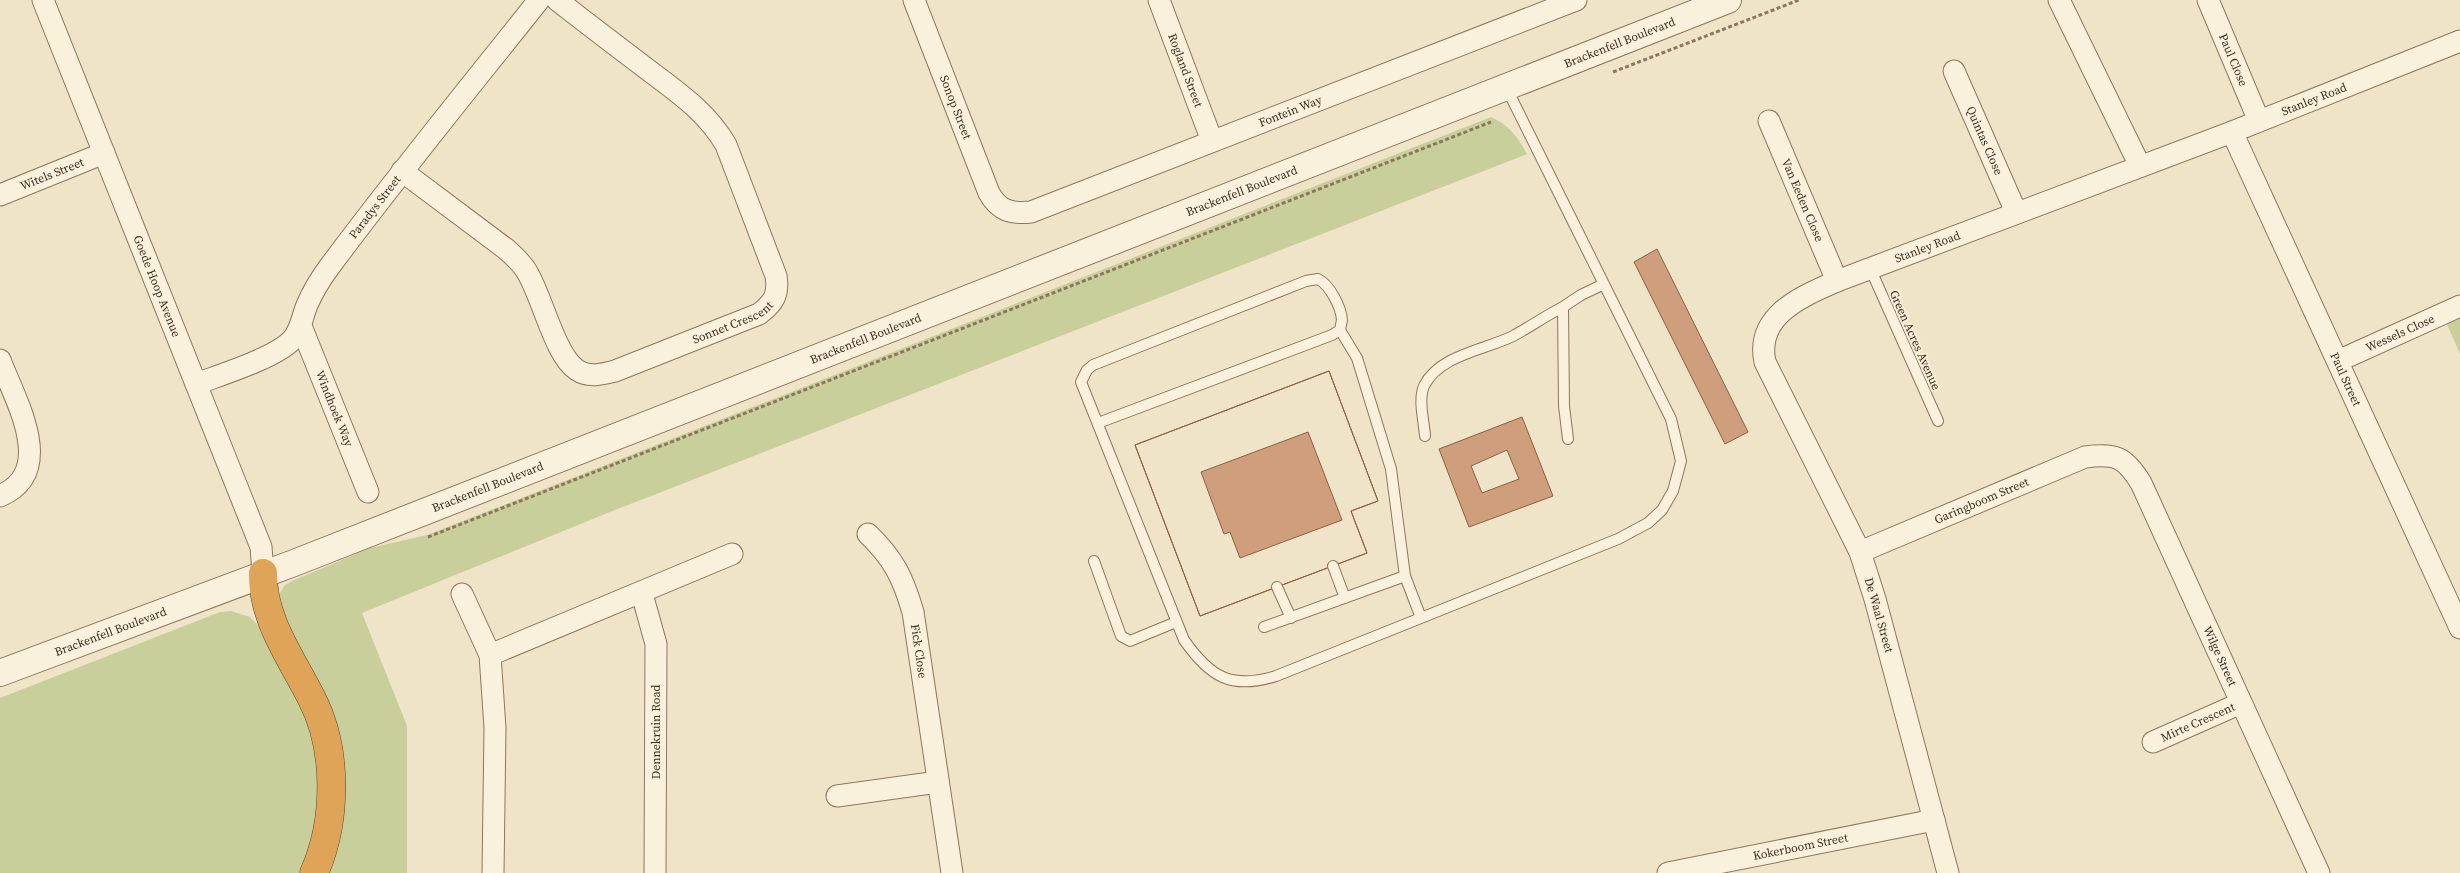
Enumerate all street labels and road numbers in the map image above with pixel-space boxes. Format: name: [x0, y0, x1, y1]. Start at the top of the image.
street label: Brackenfell Boulevard: [1562, 13, 1678, 72]
street label: Rogland Street: [1164, 31, 1207, 110]
street label: Paul Close: [2215, 31, 2251, 89]
street label: Sonop Street: [936, 73, 975, 142]
street label: Stanley Road: [2279, 79, 2349, 119]
street label: Fontein Way: [1256, 91, 1325, 131]
street label: Quintas Close: [1962, 104, 2007, 177]
street label: Witels Street: [18, 154, 86, 194]
street label: Van Eeden Close: [1778, 156, 1827, 244]
street label: Brackenfell Boulevard: [1184, 162, 1300, 220]
street label: Paradys Street: [345, 172, 404, 242]
street label: Stanley Road: [1892, 227, 1963, 267]
street label: Goede Hoop Avenue: [130, 233, 184, 339]
street label: Green Acres Avenue: [1886, 288, 1944, 392]
street label: Sonnet Crescent: [690, 298, 777, 348]
street label: Brackenfell Boulevard: [808, 309, 924, 368]
street label: Wessels Close: [2363, 311, 2437, 356]
street label: Paul Street: [2326, 350, 2365, 409]
street label: Windhoek Way: [312, 368, 357, 450]
street label: Brackenfell Boulevard: [430, 458, 546, 516]
street label: Garingboom Street: [1932, 474, 2031, 528]
street label: De Waal Street: [1861, 576, 1897, 654]
street label: Brackenfell Boulevard: [52, 603, 169, 660]
street label: Fick Close: [907, 623, 931, 679]
street label: Wilge Street: [2199, 623, 2241, 689]
street label: Dennekruin Road: [648, 684, 664, 779]
street label: Mirte Crescent: [2158, 699, 2237, 746]
street label: Kokerboom Street: [1752, 829, 1849, 864]

